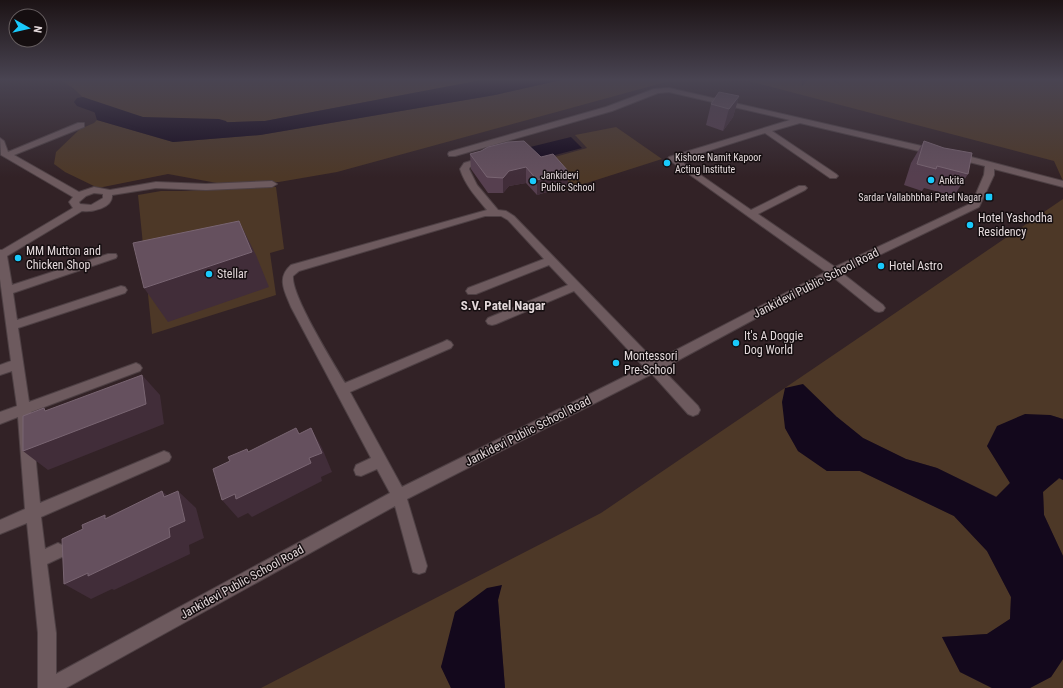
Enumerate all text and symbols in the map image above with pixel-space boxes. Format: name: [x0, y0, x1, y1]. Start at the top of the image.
north arrow: [8, 8, 48, 48]
text: N: [30, 25, 44, 34]
place label: Kishore Namit Kapoor Acting Institute: [675, 152, 761, 175]
marker: Kishore Namit Kapoor Acting Institute: [662, 158, 672, 168]
place label: Jankidevi Public School: [541, 170, 595, 193]
marker: Ankita: [926, 175, 936, 185]
place label: Ankita: [939, 175, 964, 186]
marker: Jankidevi Public School: [528, 176, 538, 186]
place label: Sardar Vallabhbhai Patel Nagar: [858, 192, 981, 203]
marker: Sardar Vallabhbhai Patel Nagar: [984, 192, 994, 202]
place label: Hotel Yashodha Residency: [978, 211, 1053, 239]
marker: Hotel Yashodha Residency: [965, 220, 975, 230]
place label: MM Mutton and Chicken Shop: [26, 244, 101, 272]
street label: Jankidevi Public School Road: [751, 245, 881, 321]
marker: MM Mutton and Chicken Shop: [13, 253, 23, 263]
place label: Hotel Astro: [889, 259, 943, 273]
marker: Hotel Astro: [876, 261, 886, 271]
place label: Stellar: [217, 267, 248, 281]
marker: Stellar: [204, 269, 214, 279]
district label: S.V. Patel Nagar: [461, 298, 546, 313]
place label: It's A Doggie Dog World: [744, 329, 804, 357]
marker: It's A Doggie Dog World: [731, 338, 741, 348]
place label: Montessori Pre-School: [624, 349, 677, 377]
marker: Montessori Pre-School: [611, 358, 621, 368]
street label: Jankidevi Public School Road: [463, 393, 593, 469]
street label: Jankidevi Public School Road: [178, 542, 306, 622]

